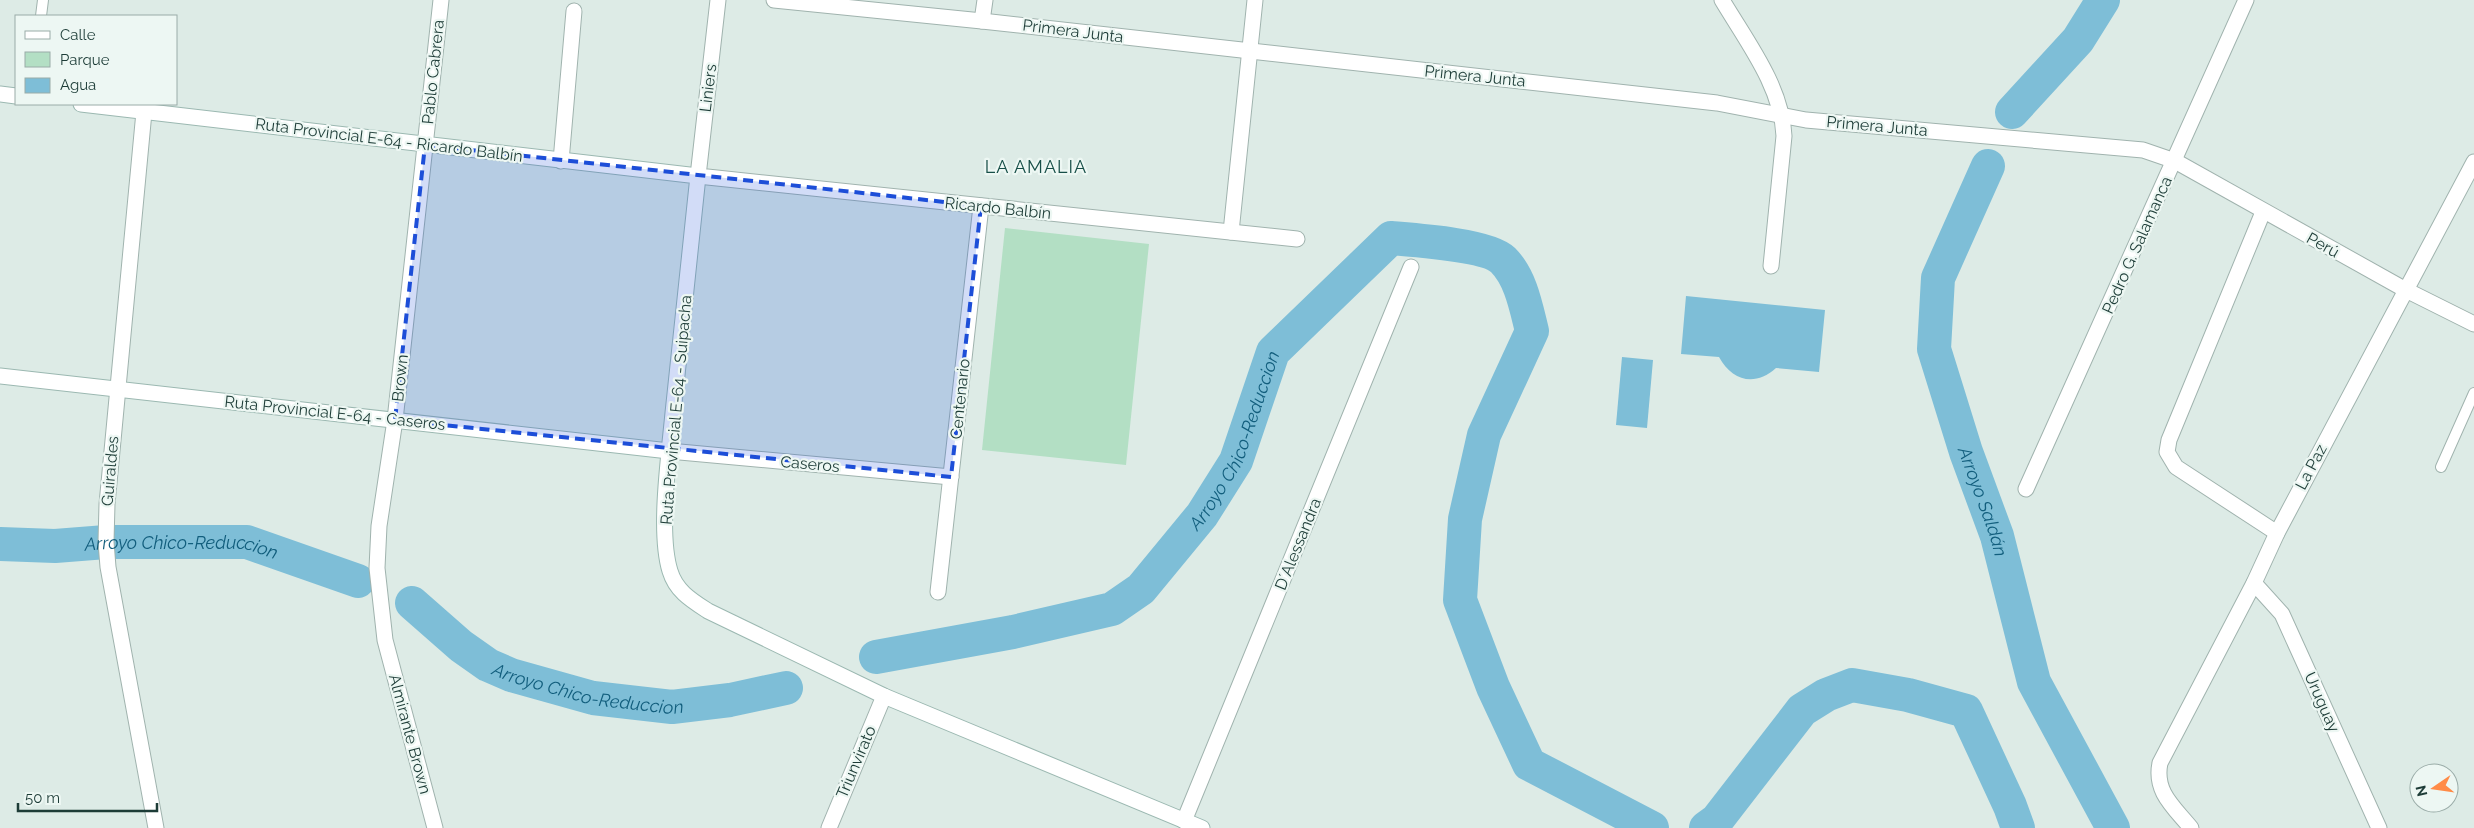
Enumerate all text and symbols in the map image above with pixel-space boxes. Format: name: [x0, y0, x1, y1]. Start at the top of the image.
legend: [15, 15, 178, 105]
street label: Primera Junta: [1021, 15, 1125, 47]
street label: Pablo Cabrera: [418, 19, 448, 125]
text: Calle: [60, 26, 96, 44]
text: Parque: [60, 51, 110, 69]
street label: Primera Junta: [1424, 61, 1526, 91]
street label: Liniers: [696, 63, 720, 113]
text: Agua: [60, 76, 96, 94]
street label: Primera Junta: [1826, 112, 1928, 140]
street label: Ruta Provincial E-64 - Ricardo Balbín: [254, 114, 524, 166]
district label: LA AMALIA: [985, 156, 1087, 177]
street label: Pedro G. Salamanca: [2098, 173, 2176, 317]
street label: Ricardo Balbín: [944, 193, 1052, 223]
street label: Perú: [2303, 228, 2343, 262]
street label: Ruta Provincial E-64 - Suipacha: [656, 294, 696, 526]
water label: Arroyo Chico-Reduccion: [1183, 348, 1283, 534]
street label: Brown: [388, 353, 412, 403]
street label: Centenario: [946, 358, 974, 440]
street label: Ruta Provincial E-64 - Caseros: [224, 392, 447, 434]
street label: Guiraldes: [97, 435, 123, 507]
street label: La Paz: [2291, 441, 2331, 493]
water label: Arroyo Saldán: [1954, 443, 2012, 558]
street label: Caseros: [780, 452, 841, 476]
street label: D´Alessandra: [1271, 495, 1325, 593]
water label: Arroyo Chico-Reduccion: [83, 531, 281, 563]
water label: Arroyo Chico-Reduccion: [489, 657, 685, 718]
street label: Uruguay: [2300, 669, 2344, 735]
street label: Almirante Brown: [385, 672, 435, 796]
street label: Triunvirato: [832, 723, 880, 801]
north arrow: [2409, 763, 2459, 813]
scale bar: [18, 780, 156, 812]
text: N: [2412, 784, 2430, 798]
text: 50 m: [25, 789, 60, 807]

